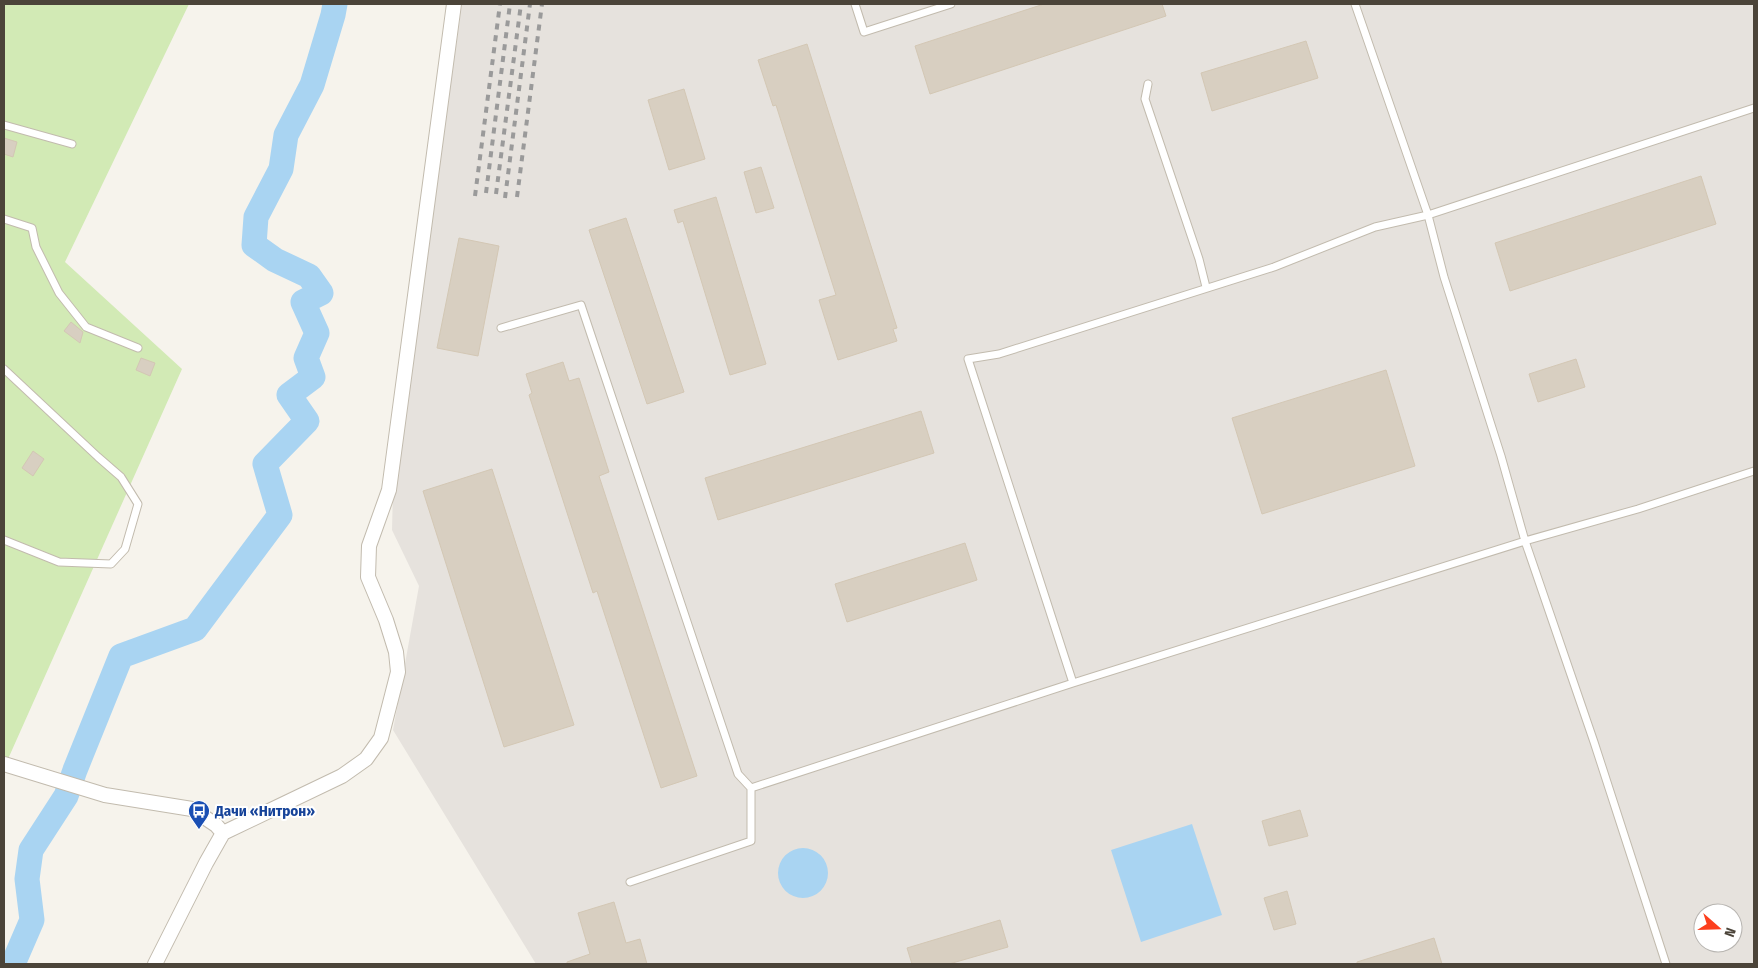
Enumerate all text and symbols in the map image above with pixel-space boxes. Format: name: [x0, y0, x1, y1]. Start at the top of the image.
bus stop icon: Дачи «Нитрон»: [187, 799, 211, 830]
place label: Дачи «Нитрон»: [214, 802, 315, 820]
north arrow: [1693, 903, 1743, 953]
text: N: [1720, 925, 1739, 939]

